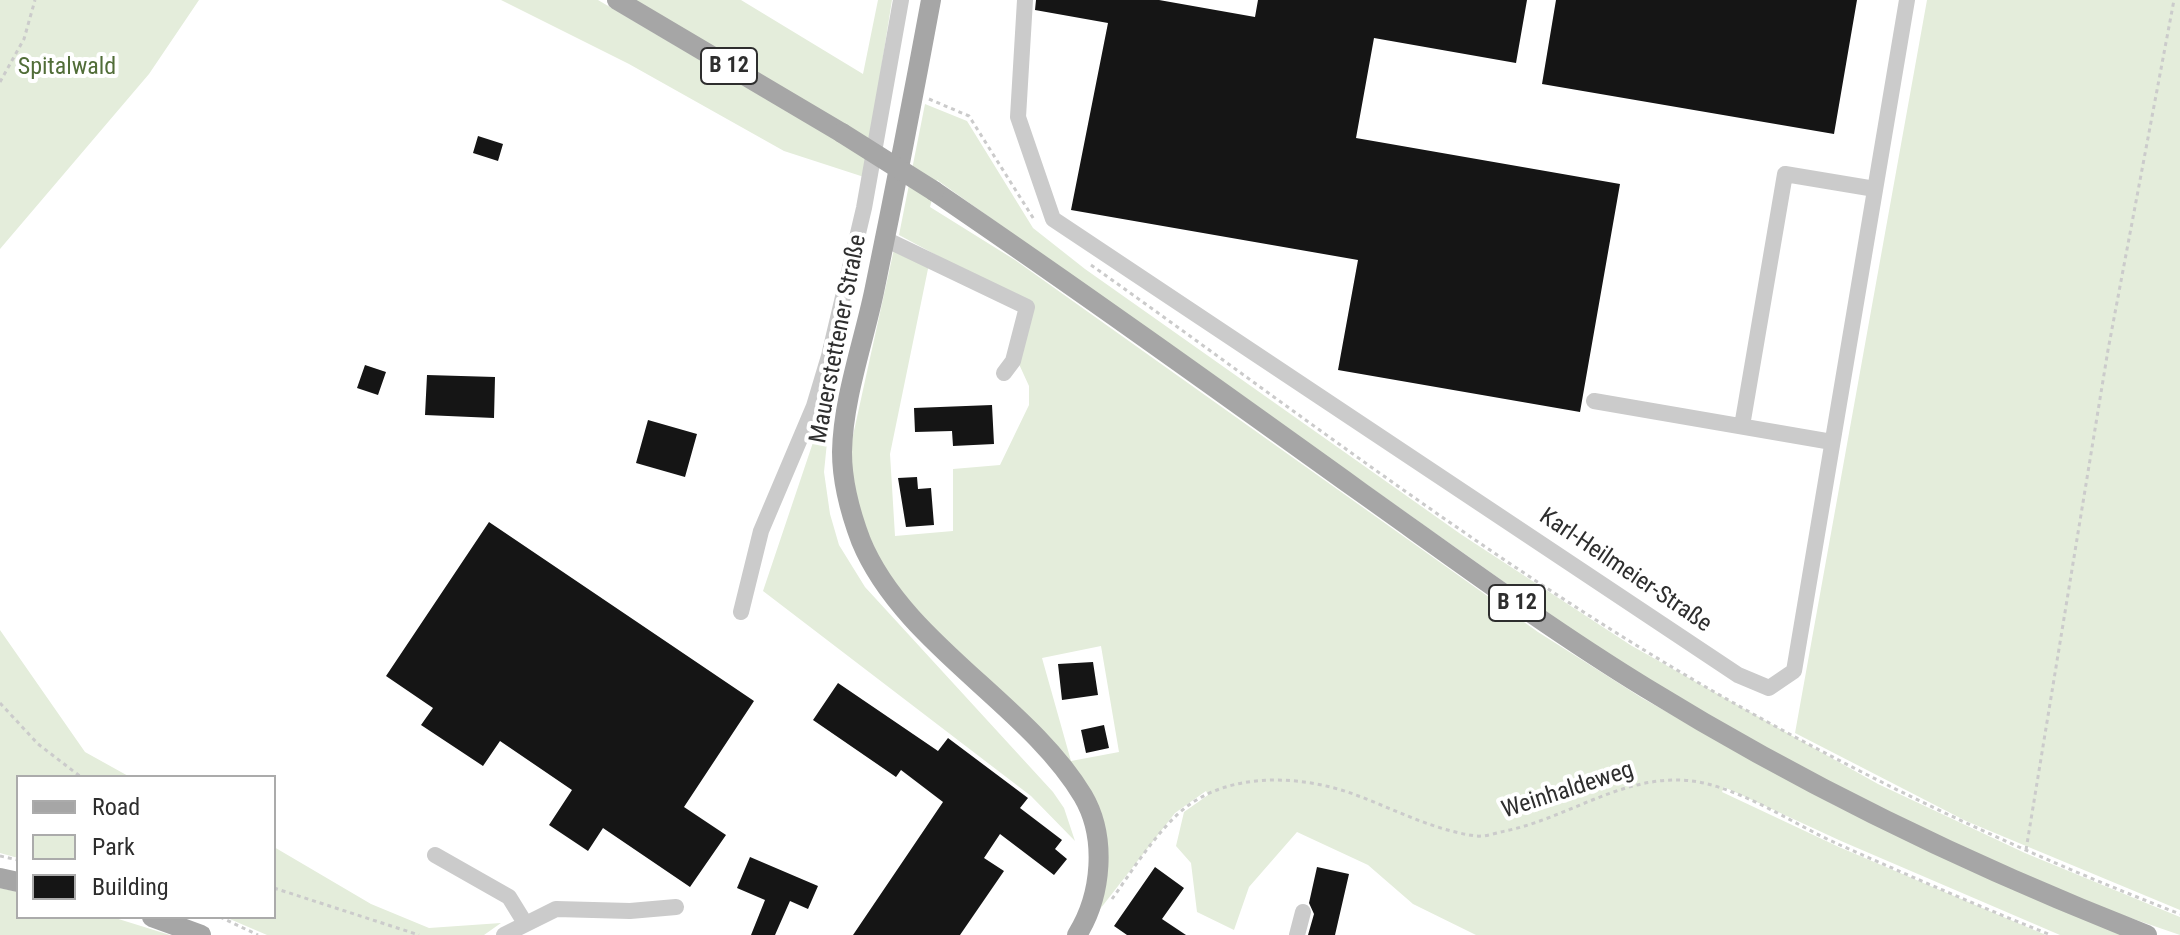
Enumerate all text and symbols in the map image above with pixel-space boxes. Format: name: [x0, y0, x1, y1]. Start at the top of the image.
road number: B 12: [701, 48, 757, 84]
park label: Spitalwald: [18, 54, 116, 82]
street label: Mauerstettener Straße: [805, 232, 873, 446]
street label: Karl-Heilmeier-Straße: [1533, 503, 1717, 639]
road number: B 12: [1489, 585, 1545, 621]
street label: Weinhaldeweg: [1499, 756, 1637, 826]
legend: [16, 775, 276, 919]
text: Road: [92, 793, 140, 821]
text: Park: [92, 833, 135, 861]
text: Building: [92, 873, 169, 901]

